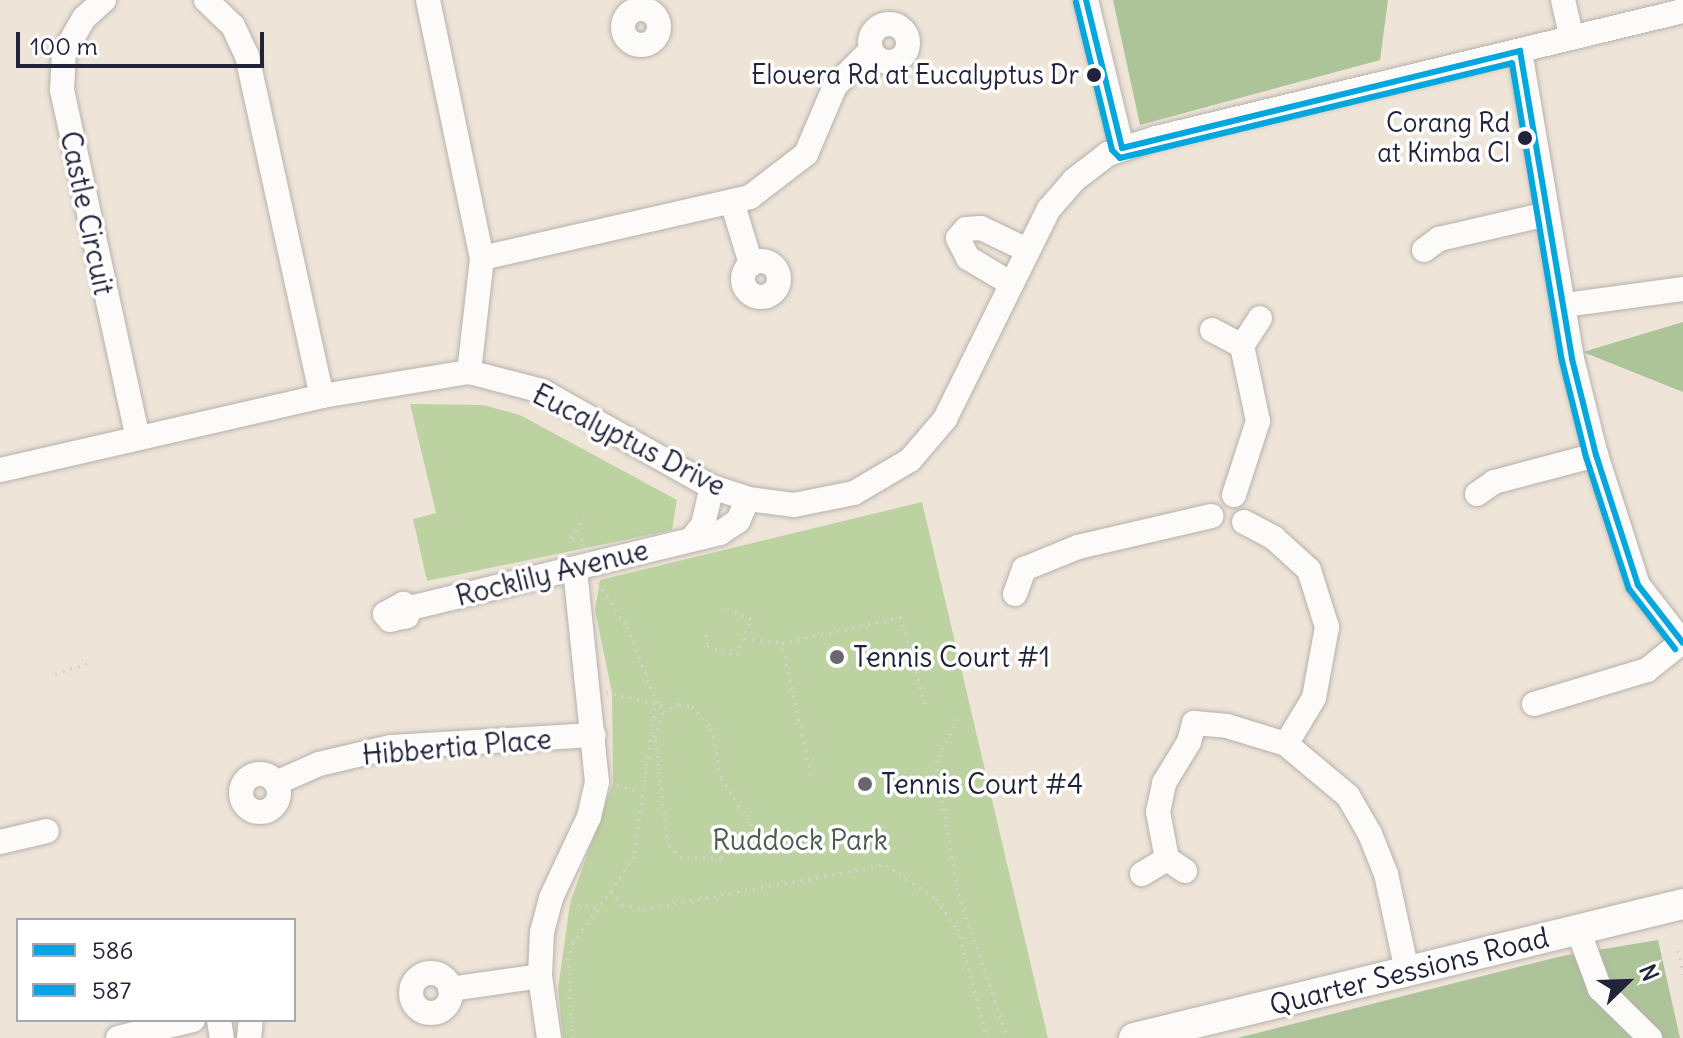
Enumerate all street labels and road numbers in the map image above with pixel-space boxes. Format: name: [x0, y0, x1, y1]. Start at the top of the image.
street label: Castle Circuit: [53, 128, 121, 298]
street label: Eucalyptus Drive: [527, 377, 731, 503]
street label: Rocklily Avenue: [452, 533, 652, 613]
street label: Hibbertia Place: [361, 722, 553, 772]
street label: Quarter Sessions Road: [1266, 920, 1552, 1022]

